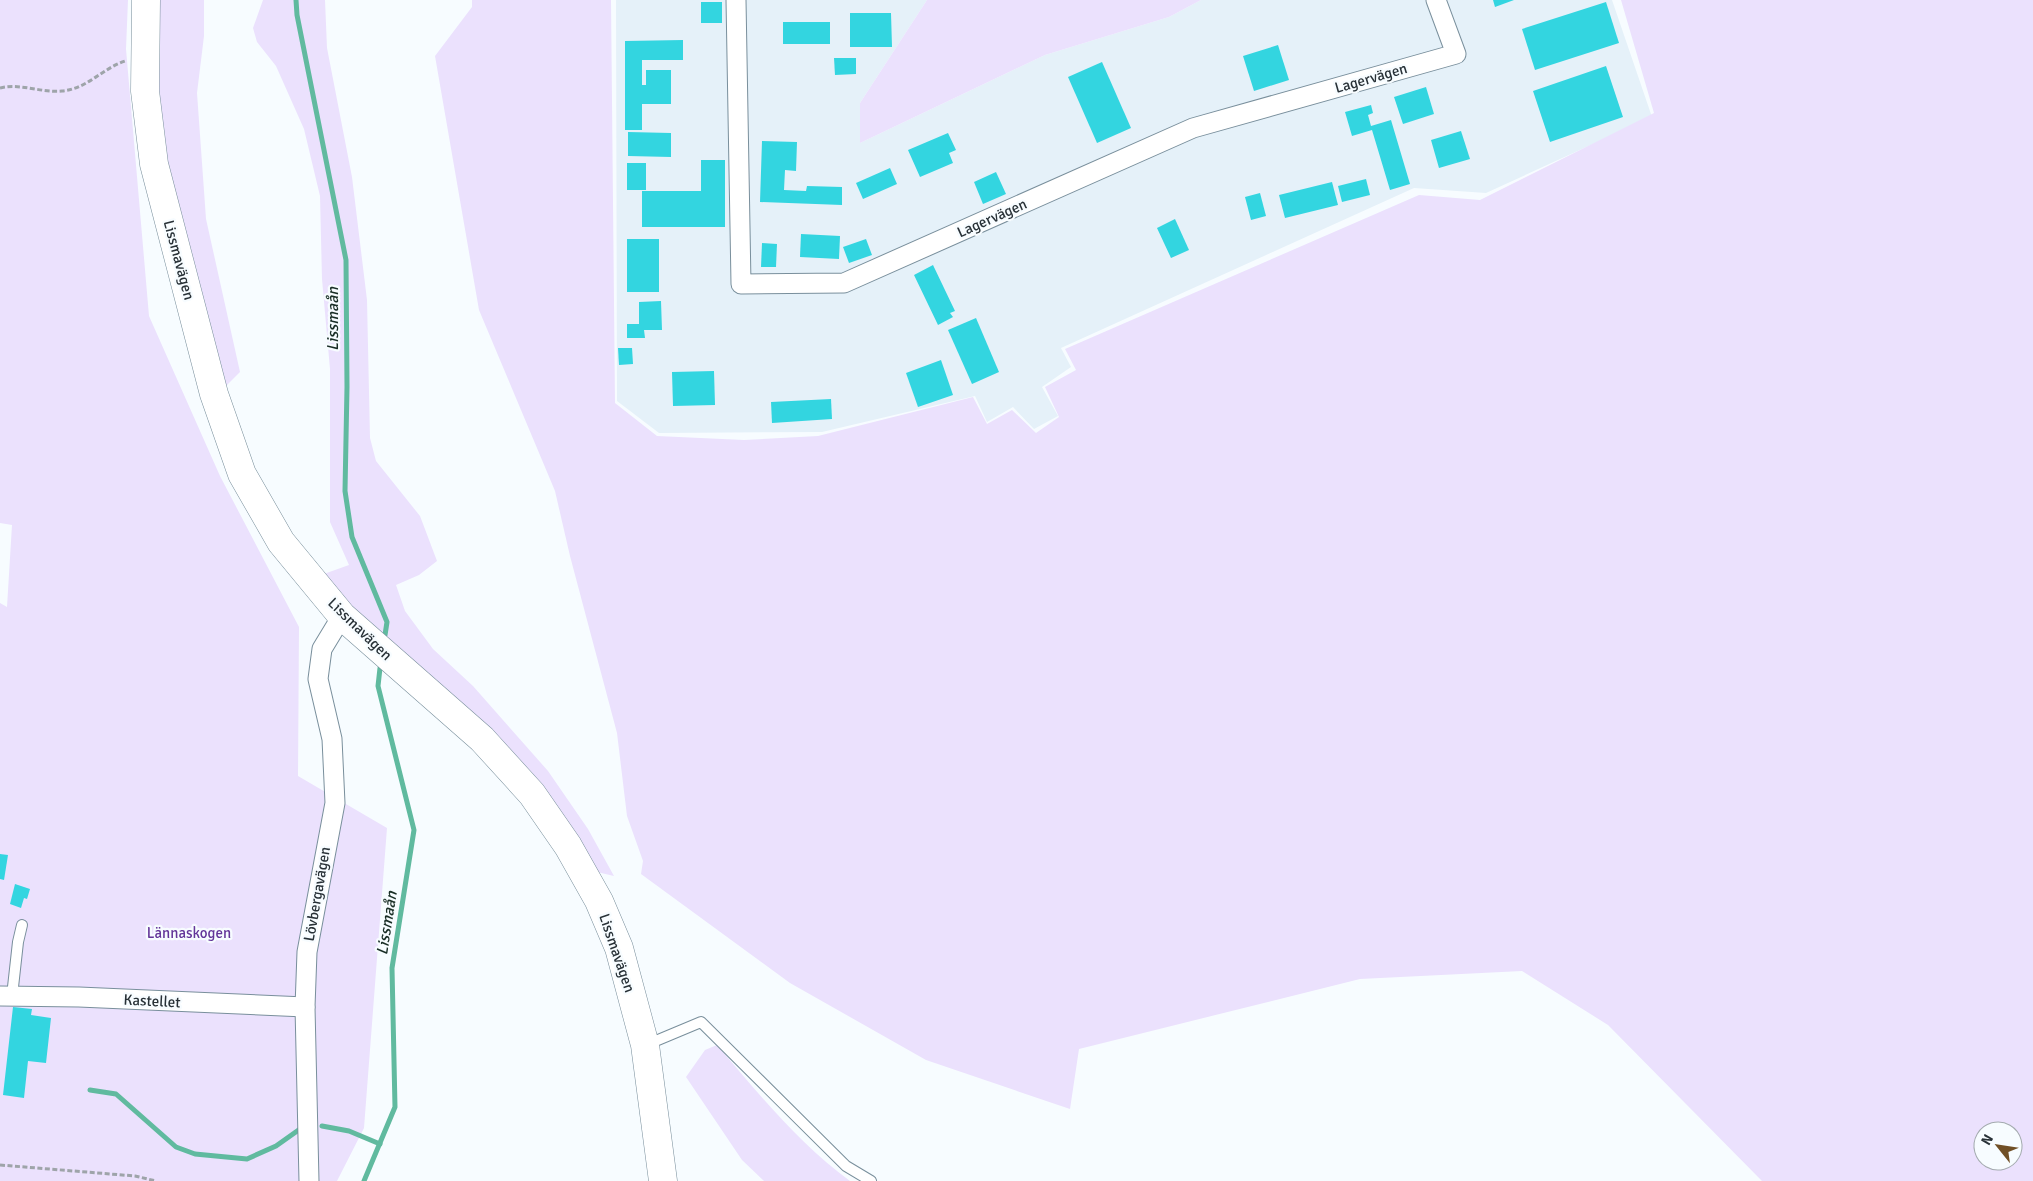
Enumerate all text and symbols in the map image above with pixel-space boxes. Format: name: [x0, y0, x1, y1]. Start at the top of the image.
street label: Lagervägen: [1333, 59, 1409, 97]
street label: Lagervägen: [954, 195, 1030, 241]
street label: Lissmavägen: [160, 218, 198, 302]
water label: Lissmaån: [323, 286, 343, 351]
street label: Lissmavägen: [324, 594, 396, 664]
street label: Lövbergavägen: [300, 845, 334, 943]
water label: Lissmaån: [372, 889, 402, 956]
street label: Lissmavägen: [595, 911, 639, 995]
park label: Lännaskogen: [147, 924, 231, 942]
street label: Kastellet: [123, 991, 181, 1011]
north arrow: [1973, 1121, 2023, 1171]
text: N: [1977, 1131, 1997, 1148]

